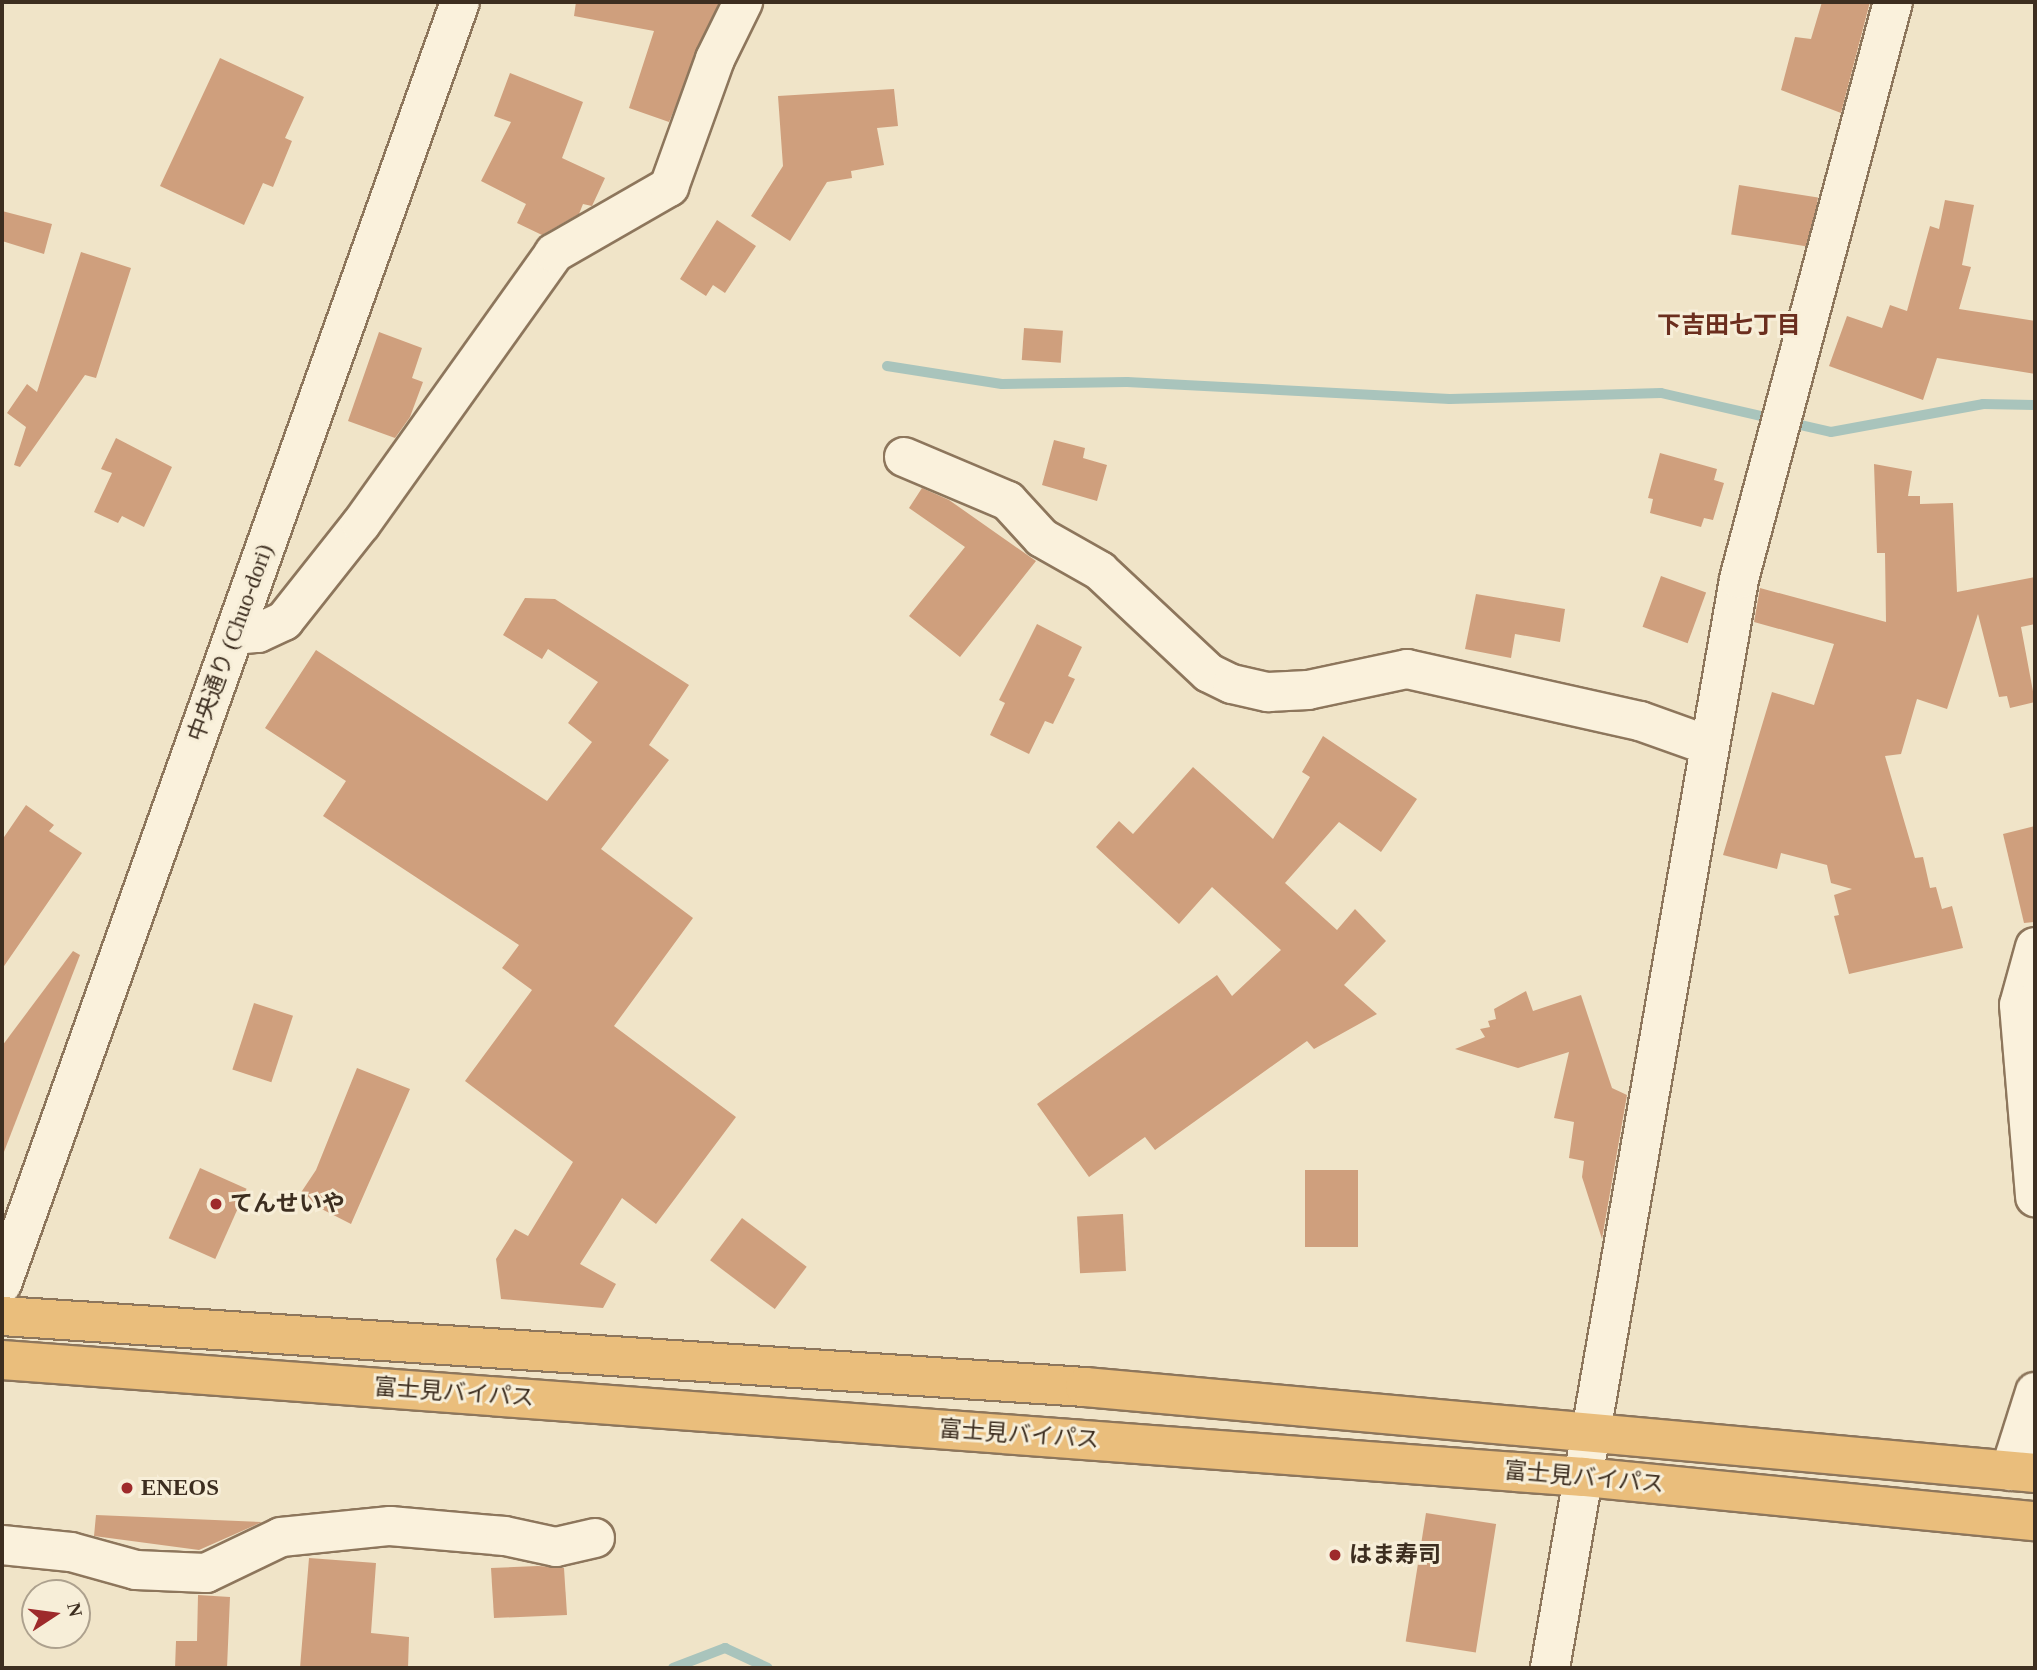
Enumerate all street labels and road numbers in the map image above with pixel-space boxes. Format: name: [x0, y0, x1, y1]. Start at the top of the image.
street label: 中央通り (Chuo-dori): [183, 541, 279, 745]
street label: 富士見バイパス: [373, 1374, 535, 1412]
street label: 富士見バイパス: [938, 1416, 1100, 1454]
street label: 富士見バイパス: [1503, 1457, 1665, 1499]

